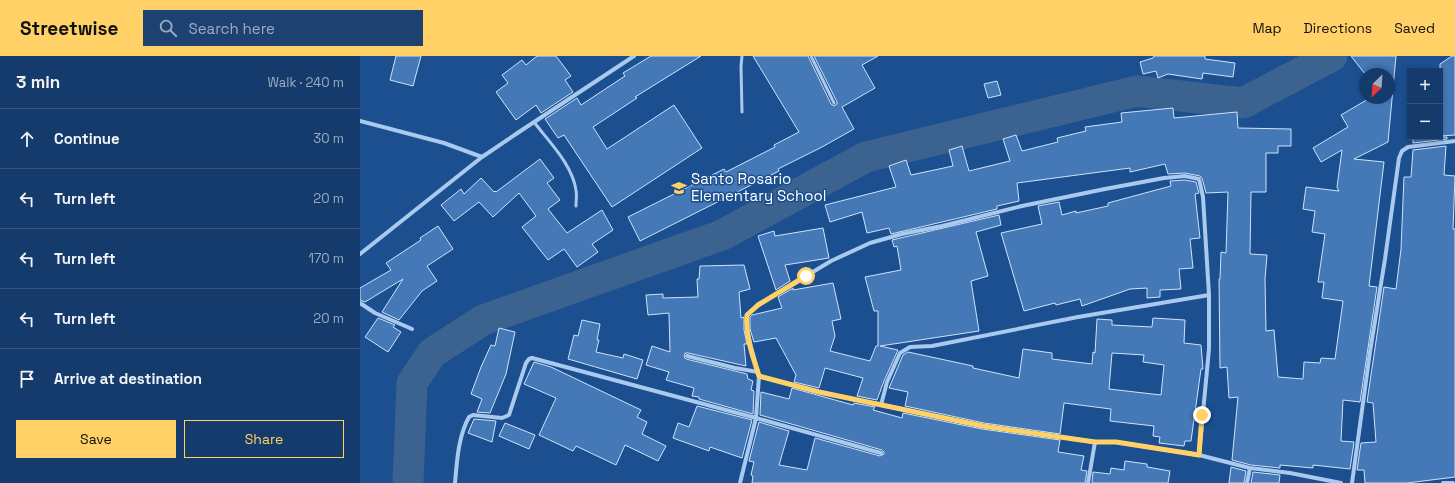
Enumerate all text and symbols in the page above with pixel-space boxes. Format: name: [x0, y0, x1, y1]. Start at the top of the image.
search box: [143, 10, 423, 46]
text: Streetwise: [20, 16, 119, 41]
icon: search: [157, 17, 179, 39]
text: Search here: [189, 19, 275, 38]
text: Map: [1252, 19, 1282, 37]
text: Directions: [1304, 19, 1372, 37]
text: Saved: [1394, 19, 1435, 37]
north arrow: [1359, 68, 1395, 104]
map controls: [1407, 68, 1443, 140]
button: +: [1407, 68, 1443, 104]
text: 3 min: [16, 71, 60, 93]
text: Walk · 240 m: [268, 74, 344, 91]
button: −: [1407, 104, 1443, 140]
icon: ahead: [16, 128, 38, 150]
text: Continue: [54, 129, 120, 148]
text: 30 m: [313, 130, 344, 147]
place label: Santo Rosario Elementary School: [691, 169, 827, 205]
school or university icon: Santo Rosario Elementary School: [670, 179, 688, 197]
icon: left: [16, 188, 38, 210]
text: Turn left: [54, 189, 116, 208]
text: 20 m: [313, 190, 344, 207]
icon: left: [16, 248, 38, 270]
text: Turn left: [54, 249, 116, 268]
text: 170 m: [308, 250, 344, 267]
route start: [797, 267, 815, 285]
icon: left: [16, 308, 38, 330]
text: Turn left: [54, 309, 116, 328]
text: 20 m: [313, 310, 344, 327]
icon: arrive: [16, 368, 38, 390]
text: Arrive at destination: [54, 369, 202, 388]
route end: [1193, 406, 1211, 424]
button: Save: [16, 420, 176, 458]
button: Share: [184, 420, 344, 458]

